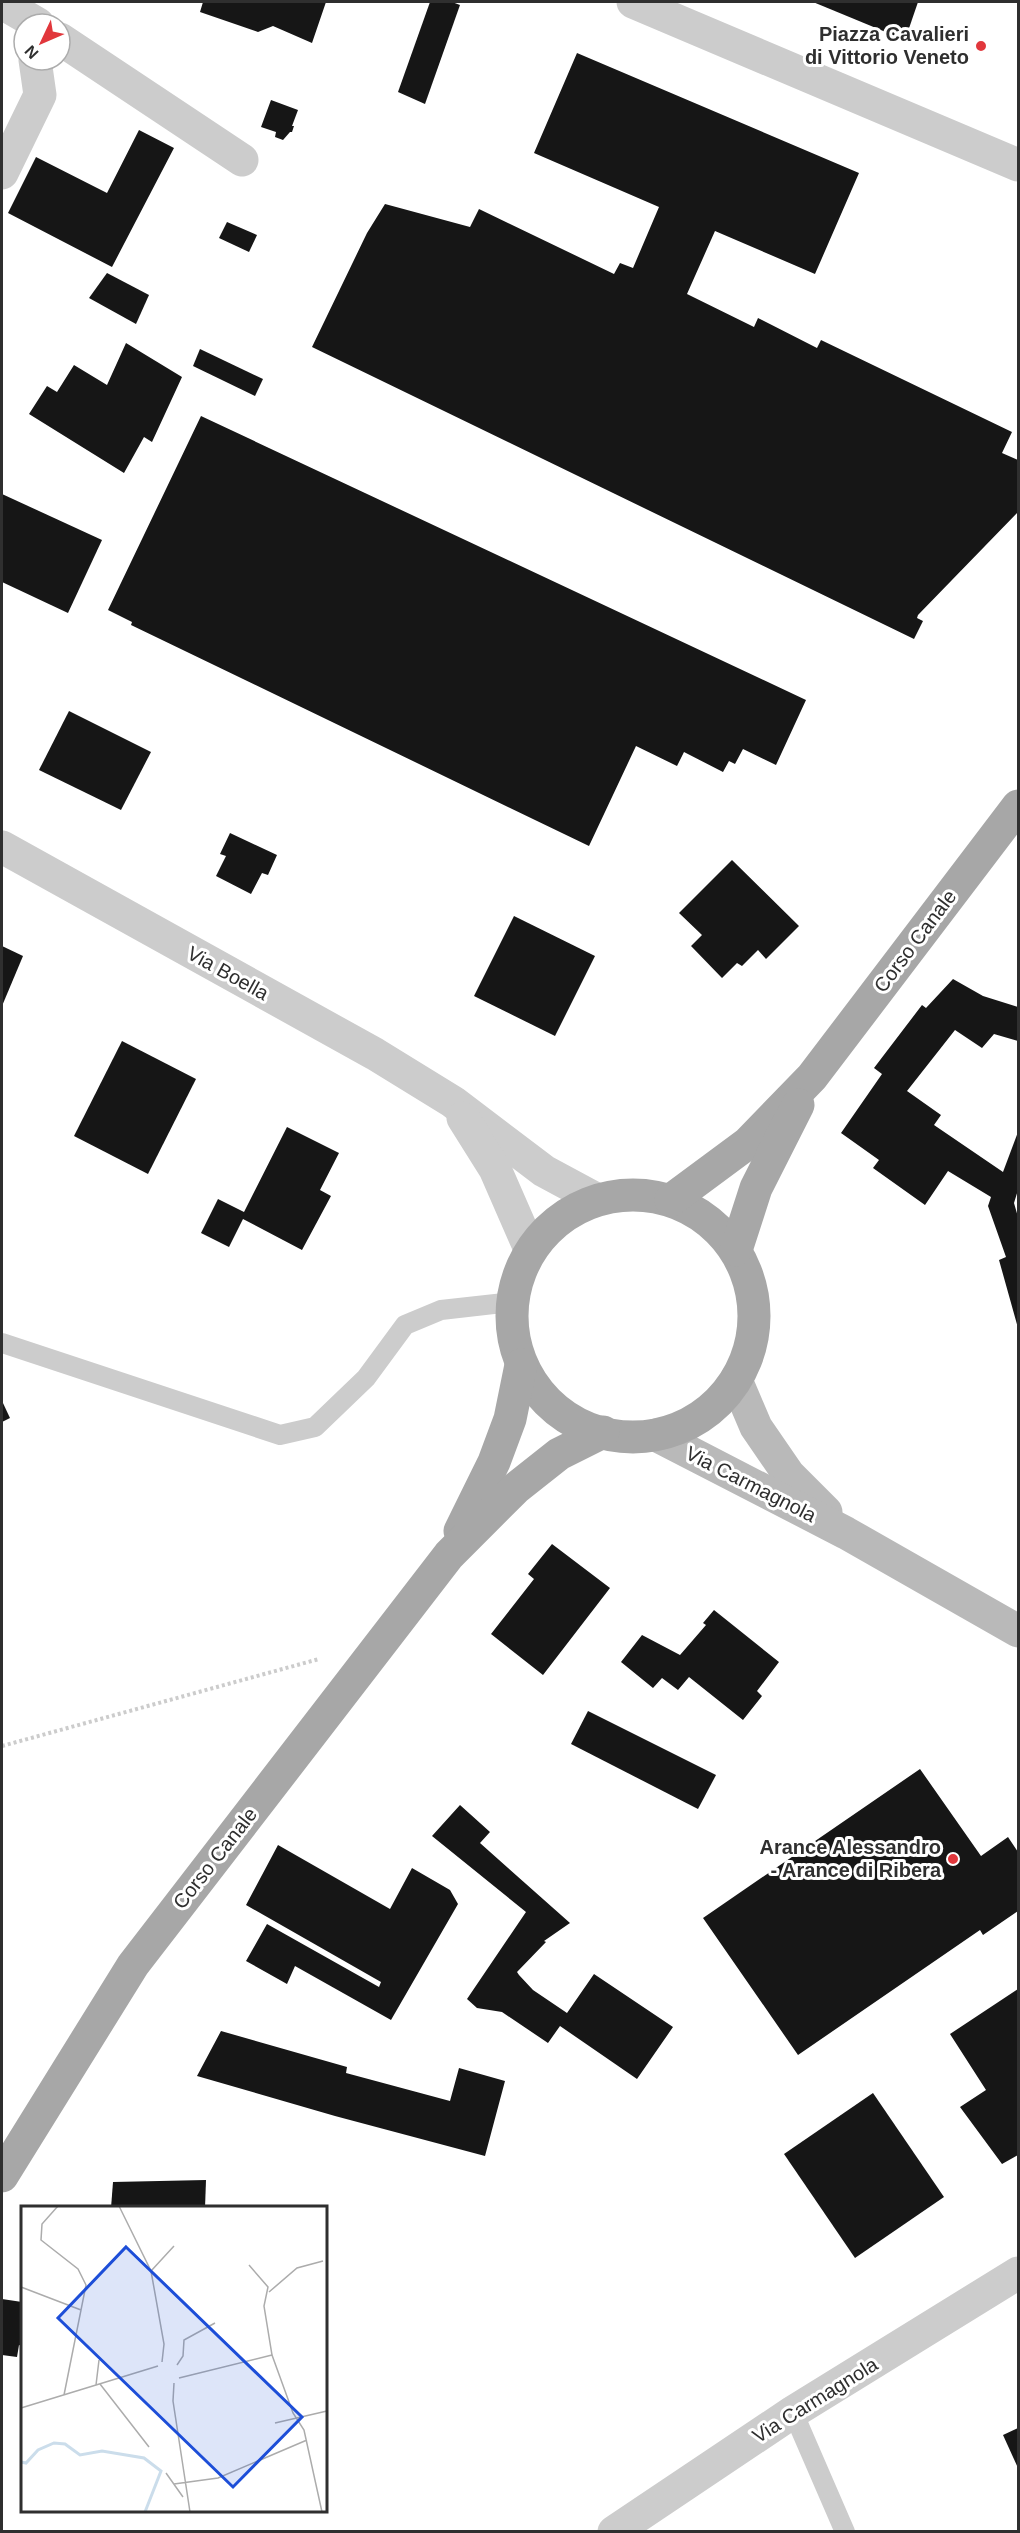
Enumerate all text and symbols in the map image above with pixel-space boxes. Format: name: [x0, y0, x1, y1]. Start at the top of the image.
north arrow: [12, 12, 72, 72]
place label: Piazza Cavalieri di Vittorio Veneto: [805, 23, 969, 68]
marker: Piazza Cavalieri di Vittorio Veneto: [974, 39, 988, 53]
text: N: [21, 42, 42, 62]
street label: Corso Canale: [869, 886, 961, 996]
street label: Via Boella: [183, 942, 273, 1005]
street label: Via Carmagnola: [682, 1442, 821, 1527]
street label: Corso Canale: [169, 1803, 261, 1913]
place label: Arance Alessandro - Arance di Ribera: [759, 1836, 942, 1881]
marker: Arance Alessandro - Arance di Ribera: [946, 1852, 960, 1866]
inset map: [21, 2206, 327, 2512]
street label: Via Carmagnola: [749, 2352, 882, 2447]

